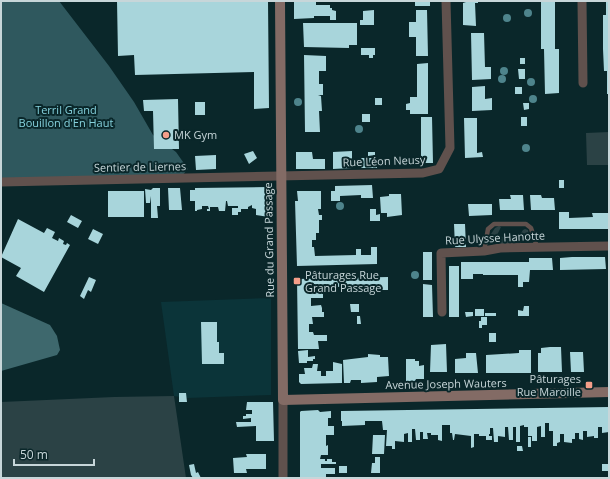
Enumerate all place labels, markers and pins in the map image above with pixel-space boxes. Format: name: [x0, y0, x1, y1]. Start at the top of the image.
place label: MK Gym: [174, 127, 217, 142]
marker: MK Gym: [161, 130, 171, 140]
place label: Pâturages Rue Grand Passage: [305, 267, 381, 295]
marker: Pâturages Rue Grand Passage: [292, 276, 302, 286]
place label: Pâturages Rue Maroille: [517, 371, 581, 399]
marker: Pâturages Rue Maroille: [584, 380, 594, 390]

